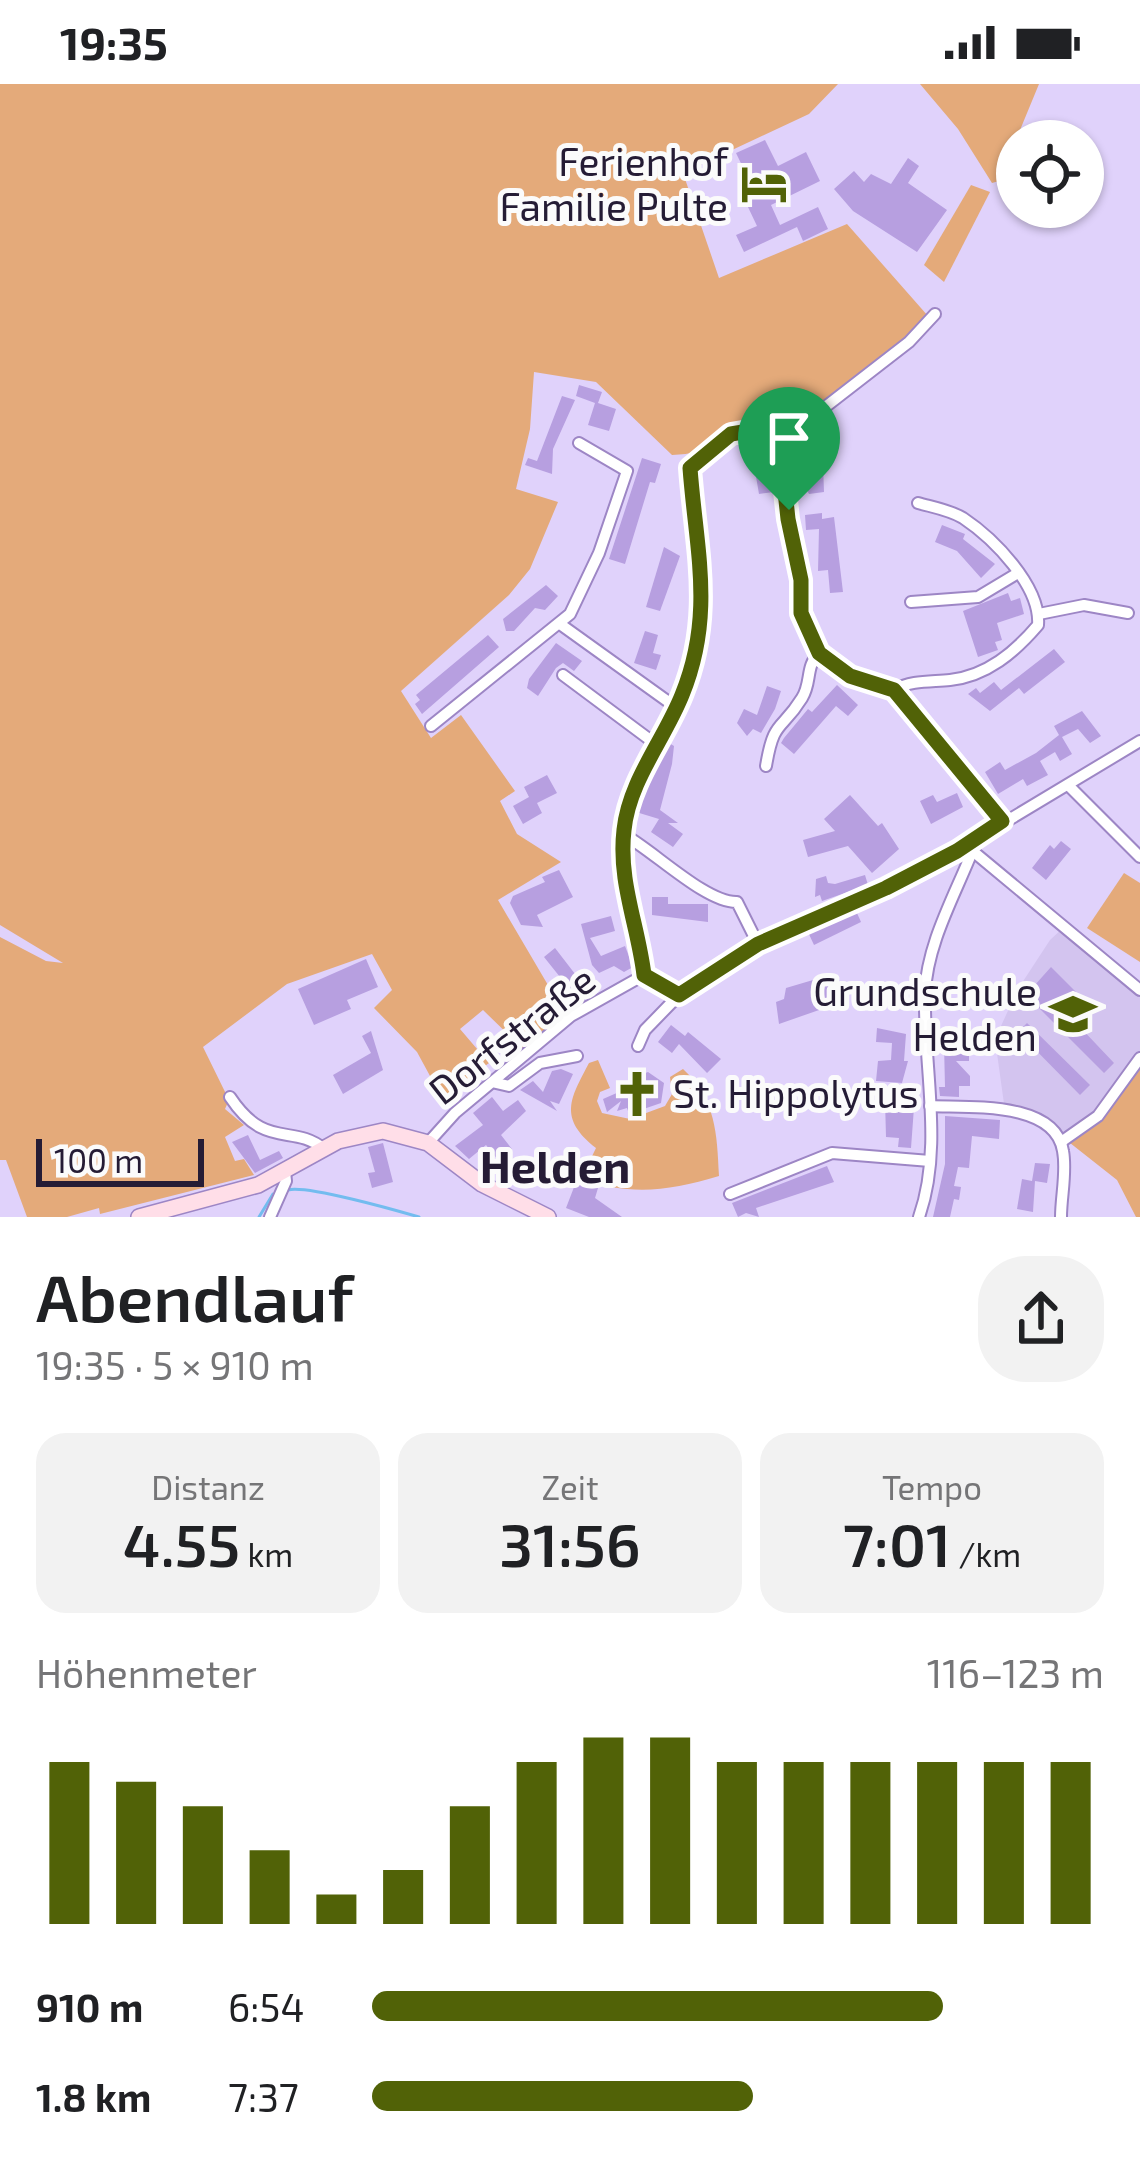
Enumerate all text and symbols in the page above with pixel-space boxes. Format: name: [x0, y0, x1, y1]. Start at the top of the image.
text: 19:35: [60, 15, 168, 69]
map controls: [996, 120, 1104, 228]
button: locate: [996, 120, 1104, 228]
place label: Ferienhof Familie Pulte: [499, 137, 729, 229]
hotel icon: Ferienhof Familie Pulte: [739, 159, 789, 209]
pin: [738, 387, 840, 510]
icon: arrive: [756, 405, 822, 471]
street label: Dorfstraße: [419, 955, 603, 1113]
place label: Grundschule Helden: [813, 967, 1037, 1059]
school or university icon: Grundschule Helden: [1048, 989, 1098, 1039]
church icon: St. Hippolytus: [612, 1069, 662, 1119]
place label: St. Hippolytus: [673, 1069, 919, 1116]
scale bar: [36, 1133, 204, 1186]
district label: Helden: [480, 1138, 630, 1192]
text: 100 m: [54, 1140, 143, 1180]
text: Abendlauf: [36, 1256, 353, 1335]
button: share: [978, 1256, 1104, 1382]
text: 19:35 · 5 × 910 m: [36, 1341, 314, 1388]
text: Distanz: [151, 1467, 265, 1507]
text: Zeit: [541, 1467, 599, 1507]
text: Tempo: [882, 1467, 982, 1507]
text: 4.55: [123, 1507, 240, 1579]
text: 31:56: [499, 1507, 641, 1579]
text: 7:01: [843, 1507, 951, 1579]
text: km: [240, 1534, 293, 1574]
text: /km: [951, 1534, 1021, 1574]
text: Höhenmeter: [36, 1649, 257, 1696]
text: 116–123 m: [927, 1649, 1104, 1696]
text: 910 m: [36, 1983, 143, 2030]
text: 6:54: [228, 1983, 304, 2030]
text: 1.8 km: [36, 2073, 151, 2120]
text: 7:37: [228, 2073, 299, 2120]

